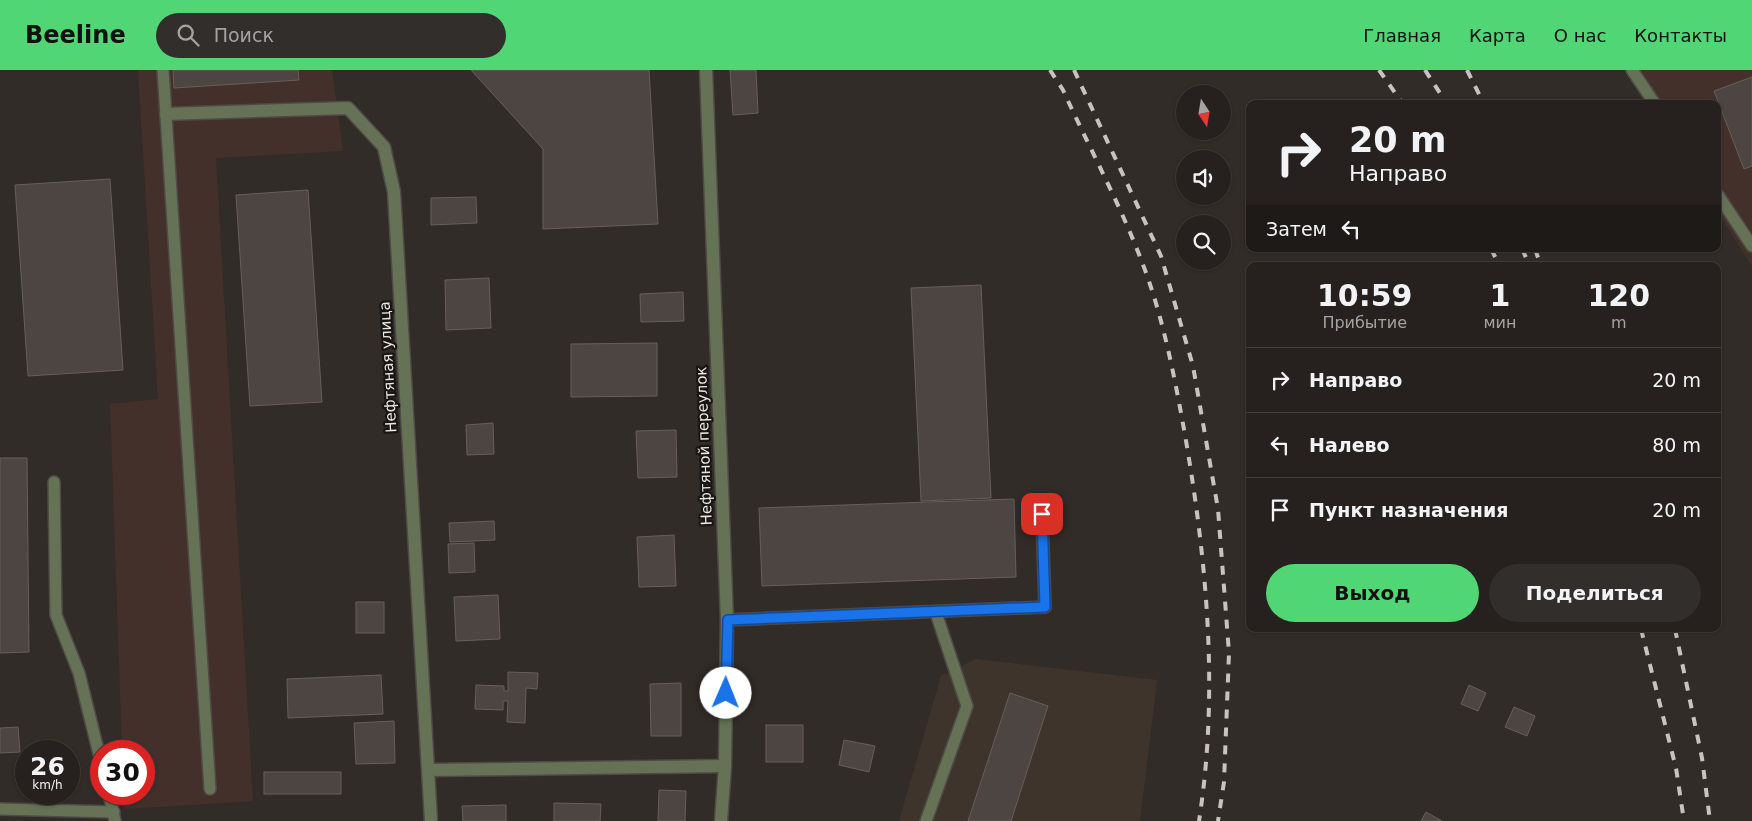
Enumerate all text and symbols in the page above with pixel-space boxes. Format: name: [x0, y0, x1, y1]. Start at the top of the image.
search box: [156, 13, 506, 58]
text: Beeline: [25, 21, 126, 49]
icon: search: [174, 21, 202, 49]
text: Поиск: [214, 24, 274, 46]
text: Главная: [1363, 25, 1441, 46]
text: Карта: [1469, 25, 1526, 46]
text: О нас: [1554, 25, 1606, 46]
text: Контакты: [1634, 25, 1727, 46]
north arrow: [1176, 85, 1231, 140]
map controls: [1176, 85, 1231, 270]
icon: right: [1266, 120, 1331, 185]
text: 20 m: [1349, 120, 1446, 160]
button: sound: [1176, 150, 1231, 205]
text: Направо: [1349, 161, 1447, 186]
button: search: [1176, 215, 1231, 270]
icon: left: [1337, 215, 1365, 243]
text: Затем: [1266, 218, 1327, 240]
text: 10:59: [1317, 278, 1412, 313]
text: 1: [1490, 278, 1510, 313]
text: 120: [1587, 278, 1650, 313]
street label: Нефтяная улица: [376, 301, 400, 433]
text: Прибытие: [1322, 313, 1407, 332]
text: мин: [1483, 313, 1516, 332]
text: m: [1611, 313, 1627, 332]
street label: Нефтяной переулок: [692, 366, 716, 526]
icon: right: [1266, 366, 1294, 394]
text: Направо: [1309, 369, 1402, 391]
text: 20 m: [1652, 369, 1701, 391]
icon: left: [1266, 431, 1294, 459]
text: Налево: [1309, 434, 1390, 456]
text: 80 m: [1652, 434, 1701, 456]
pin: [1021, 493, 1063, 535]
icon: arrive: [1266, 496, 1294, 524]
text: Пункт назначения: [1309, 499, 1508, 521]
text: 20 m: [1652, 499, 1701, 521]
icon: arrive: [1028, 500, 1056, 528]
button: Выход: [1266, 564, 1479, 622]
button: Поделиться: [1489, 564, 1701, 622]
position arrow: [699, 666, 751, 718]
speed limit sign: 30: [90, 740, 155, 805]
text: 26: [30, 752, 65, 781]
text: km/h: [32, 778, 63, 792]

